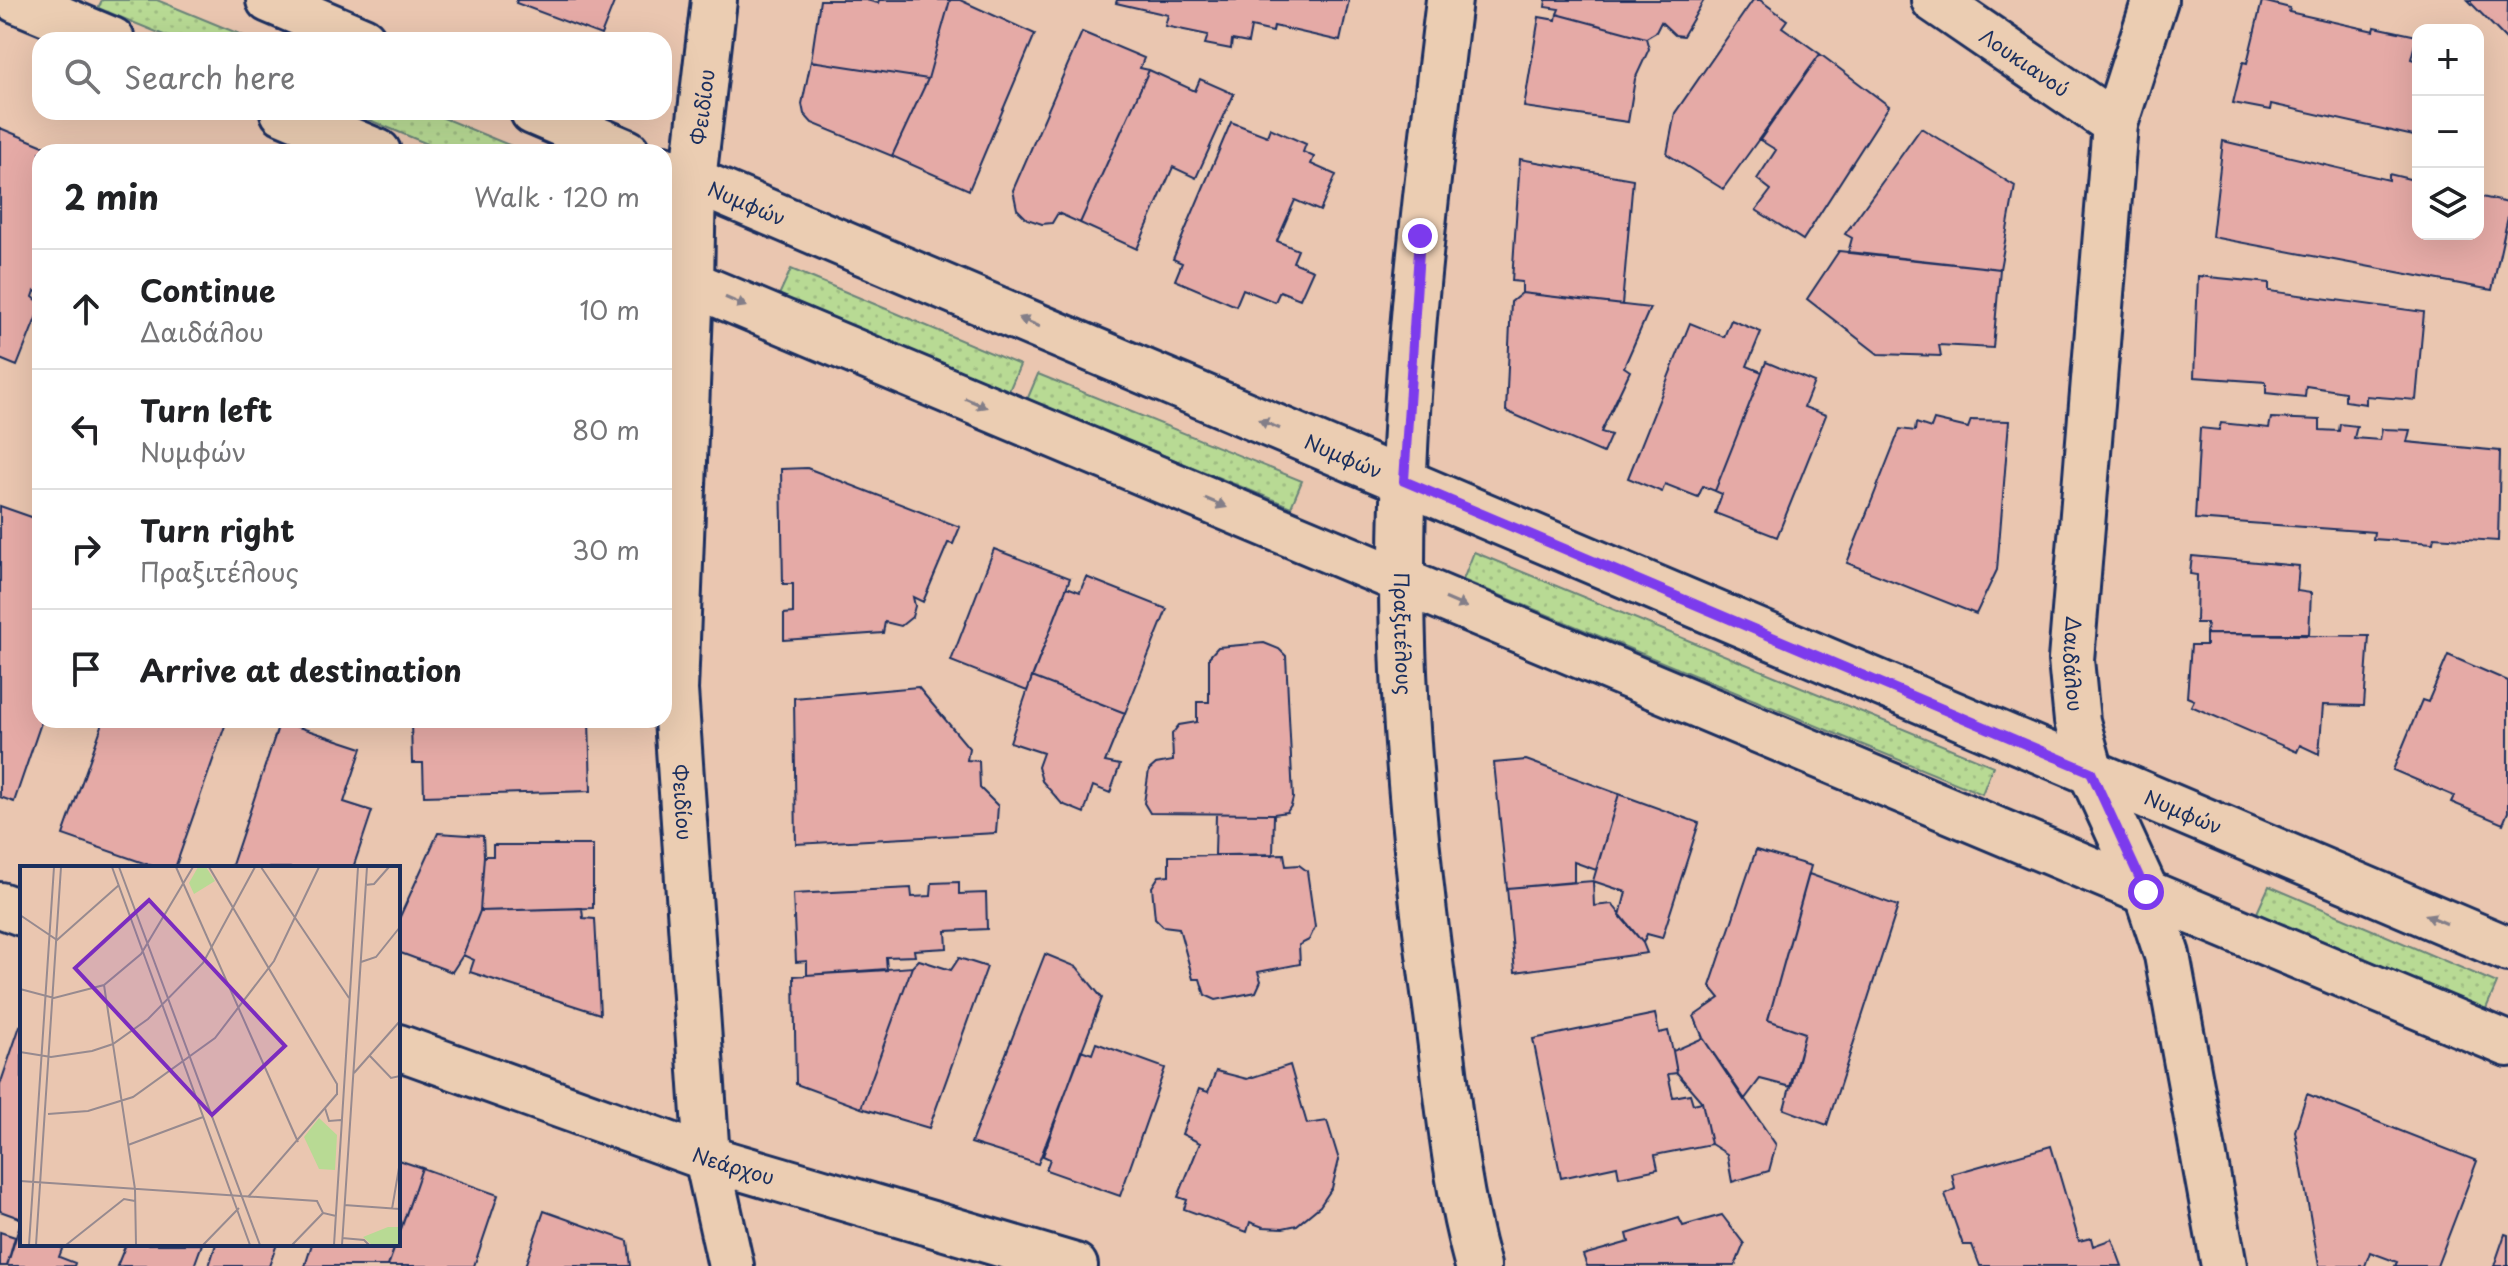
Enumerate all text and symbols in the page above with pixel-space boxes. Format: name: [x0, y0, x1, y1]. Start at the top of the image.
street label: Λουκιανού: [1974, 21, 2076, 104]
map controls: [2412, 24, 2484, 240]
button: +: [2412, 24, 2484, 96]
search box: [32, 32, 672, 120]
icon: search: [60, 54, 104, 98]
text: Search here: [124, 54, 296, 99]
street label: Φειδίου: [682, 67, 722, 147]
button: −: [2412, 96, 2484, 168]
button: layers: [2412, 168, 2484, 240]
text: 2 min: [64, 170, 159, 222]
street label: Νυμφών: [703, 173, 790, 233]
text: Walk · 120 m: [474, 177, 640, 216]
route end: [1402, 218, 1438, 254]
text: Continue: [140, 267, 275, 312]
icon: ahead: [64, 287, 108, 331]
text: 10 m: [579, 290, 640, 329]
one-way arrow: [724, 296, 748, 309]
text: Δαιδάλου: [140, 312, 264, 351]
one-way arrow: [1017, 316, 1041, 329]
text: Turn left: [140, 387, 272, 432]
one-way arrow: [964, 396, 988, 409]
icon: left: [64, 407, 108, 451]
text: 80 m: [572, 410, 640, 449]
one-way arrow: [1257, 417, 1281, 430]
street label: Νυμφών: [1300, 426, 1387, 486]
text: Νυμφών: [140, 432, 246, 471]
one-way arrow: [1204, 497, 1228, 510]
text: Turn right: [140, 507, 295, 552]
icon: right: [64, 527, 108, 571]
text: 30 m: [572, 530, 640, 569]
text: Πραξιτέλους: [140, 552, 299, 591]
street label: Πραξιτέλους: [1387, 573, 1420, 695]
one-way arrow: [1444, 597, 1467, 610]
street label: Δαιδάλου: [2056, 615, 2091, 713]
icon: arrive: [64, 647, 108, 691]
text: Arrive at destination: [140, 647, 462, 692]
street label: Φειδίου: [665, 763, 700, 841]
street label: Νυμφών: [2140, 782, 2227, 841]
inset map: [20, 866, 400, 1246]
route start: [2128, 874, 2164, 910]
one-way arrow: [2424, 912, 2448, 925]
street label: Νεάρχου: [688, 1139, 778, 1192]

